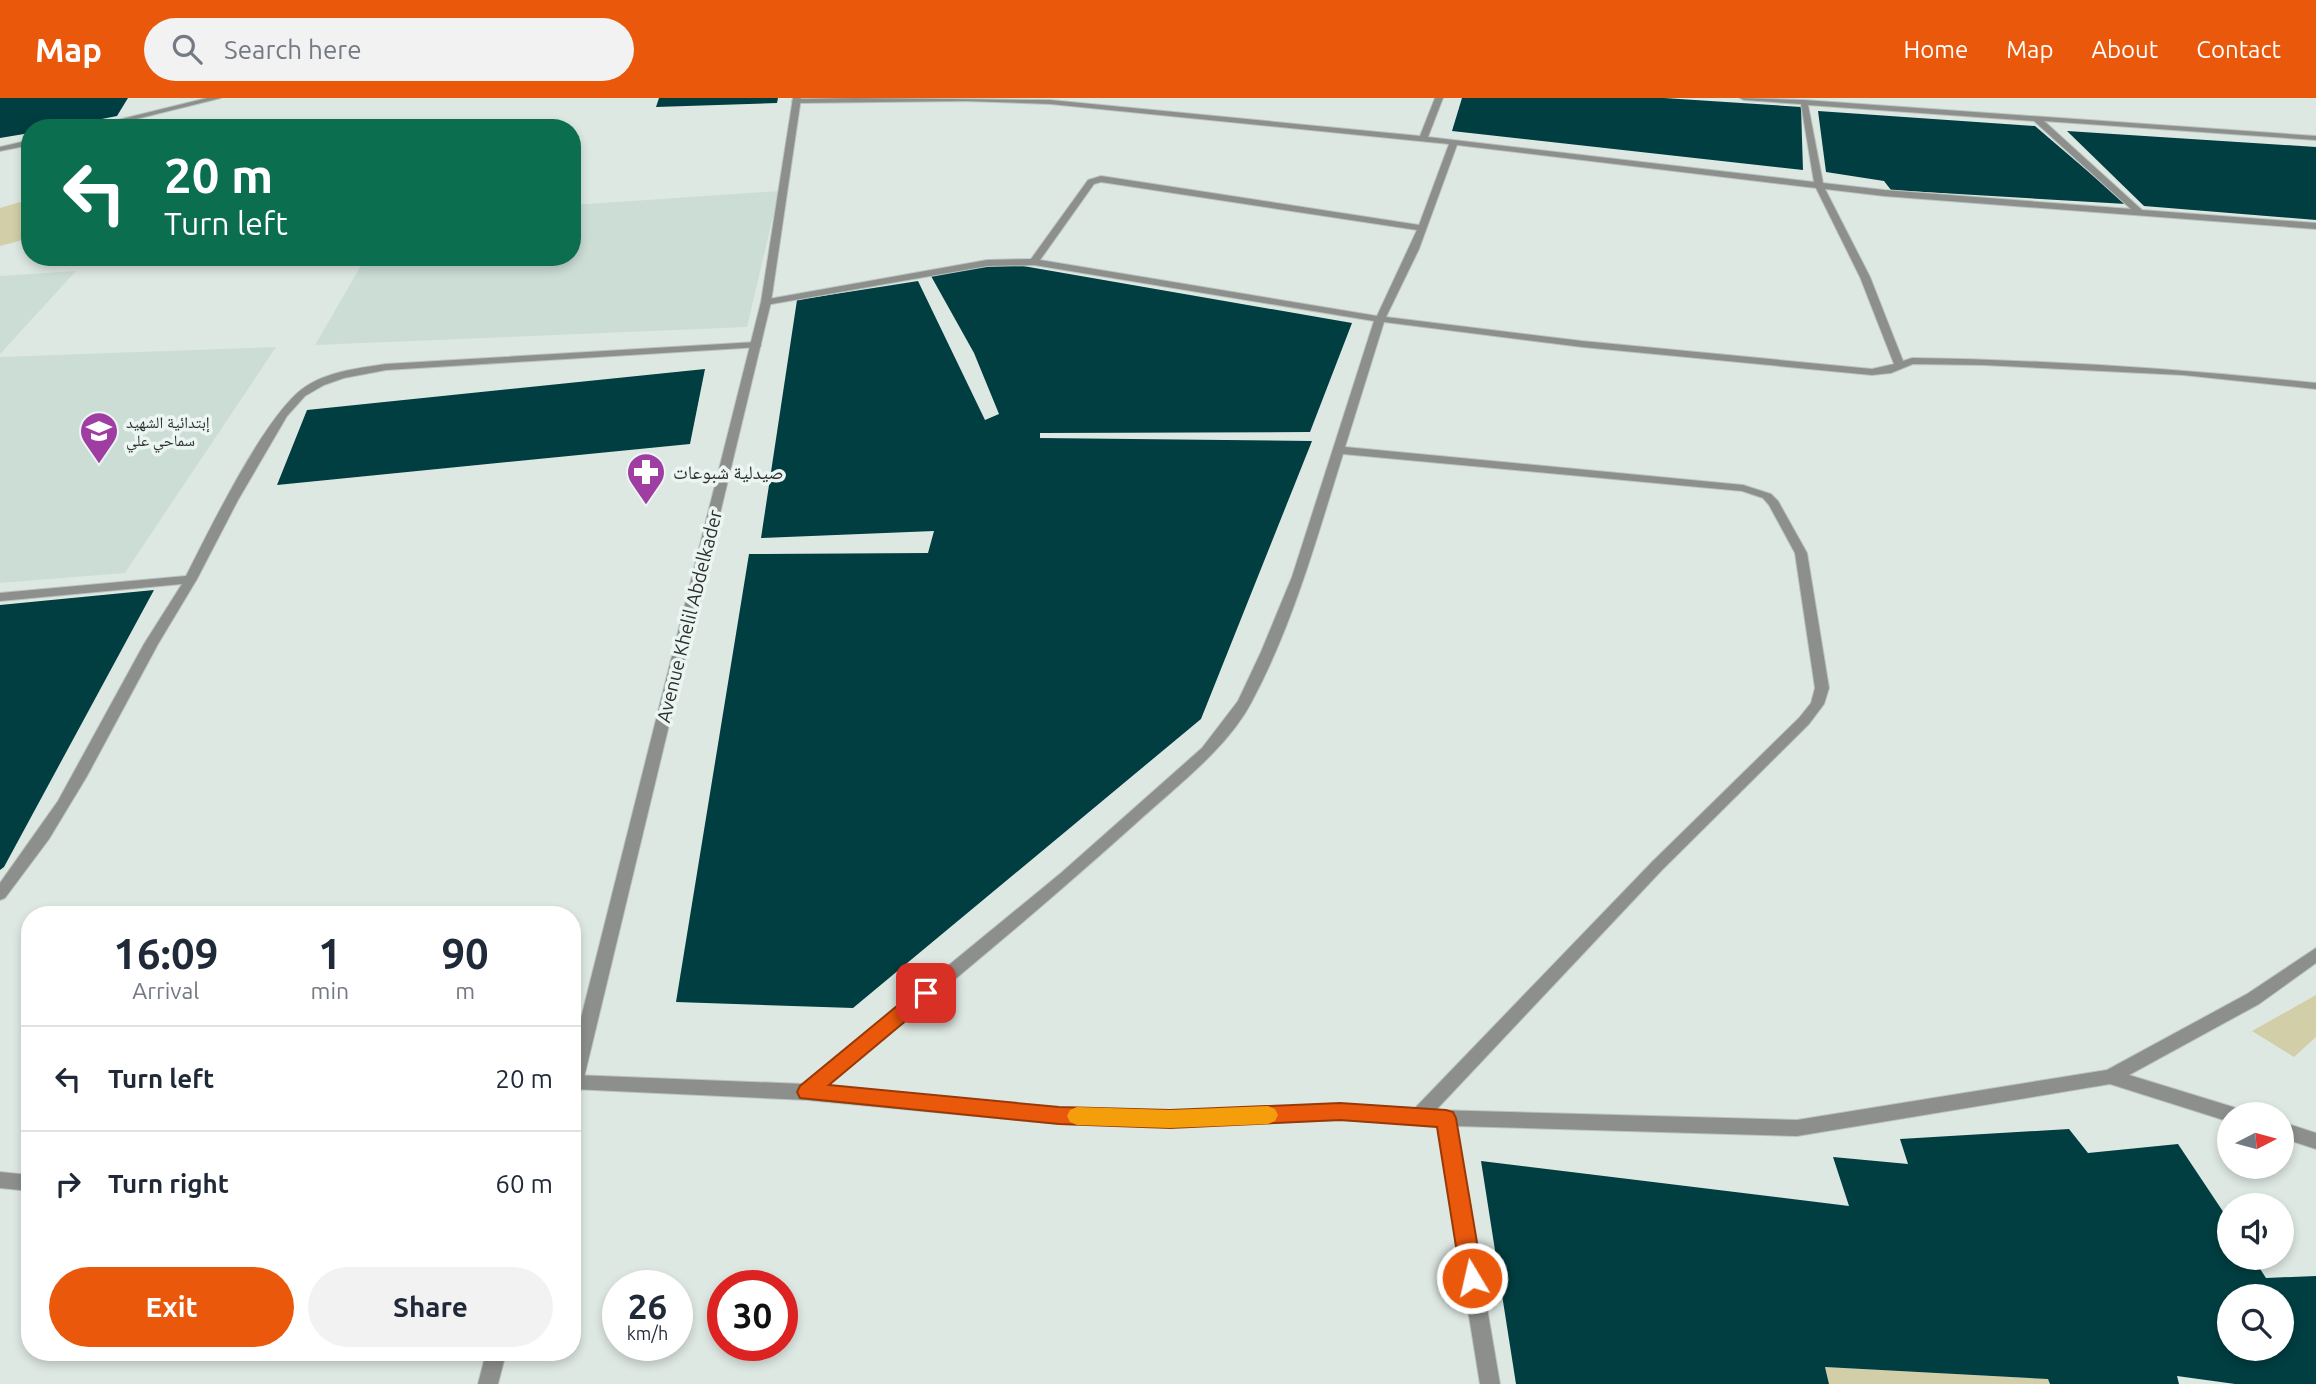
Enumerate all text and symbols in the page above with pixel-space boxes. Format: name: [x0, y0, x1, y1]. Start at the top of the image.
search box: [144, 18, 634, 81]
icon: search: [168, 30, 206, 68]
text: Map: [35, 31, 102, 68]
text: Search here: [224, 35, 362, 64]
text: Home: [1903, 36, 1968, 63]
text: Map: [2006, 36, 2053, 63]
text: About: [2091, 36, 2158, 63]
text: Contact: [2196, 36, 2281, 63]
icon: left: [49, 147, 140, 238]
text: 20 m: [164, 147, 273, 202]
text: Turn left: [164, 205, 288, 241]
school or university icon: إبتدائية الشهيد سماحي علي: [78, 410, 120, 465]
place label: إبتدائية الشهيد سماحي علي: [126, 413, 210, 453]
pharmacy icon: صيدلية شبوعات: [625, 451, 667, 506]
place label: صيدلية شبوعات: [673, 461, 784, 484]
street label: Avenue Khelil Abdelkader: [652, 507, 726, 725]
text: 16:09: [113, 930, 218, 977]
text: 1: [318, 930, 342, 977]
text: 90: [441, 930, 489, 977]
pin: [896, 963, 956, 1023]
icon: arrive: [907, 974, 945, 1012]
text: Arrival: [132, 978, 199, 1003]
text: min: [311, 978, 349, 1003]
text: m: [455, 978, 475, 1003]
icon: left: [49, 1060, 87, 1098]
text: Turn left: [108, 1064, 214, 1093]
text: 20 m: [495, 1064, 553, 1093]
north arrow: [2217, 1102, 2294, 1180]
map controls: [2217, 1102, 2294, 1361]
icon: right: [49, 1165, 87, 1203]
text: Turn right: [108, 1169, 229, 1198]
text: 60 m: [495, 1169, 553, 1198]
button: sound: [2217, 1193, 2294, 1270]
position arrow: [1435, 1241, 1509, 1315]
button: Exit: [49, 1267, 294, 1347]
button: Share: [308, 1267, 553, 1347]
speed limit sign: 30: [707, 1270, 798, 1361]
button: search: [2217, 1284, 2294, 1361]
text: 26: [628, 1286, 667, 1326]
text: km/h: [627, 1323, 668, 1343]

